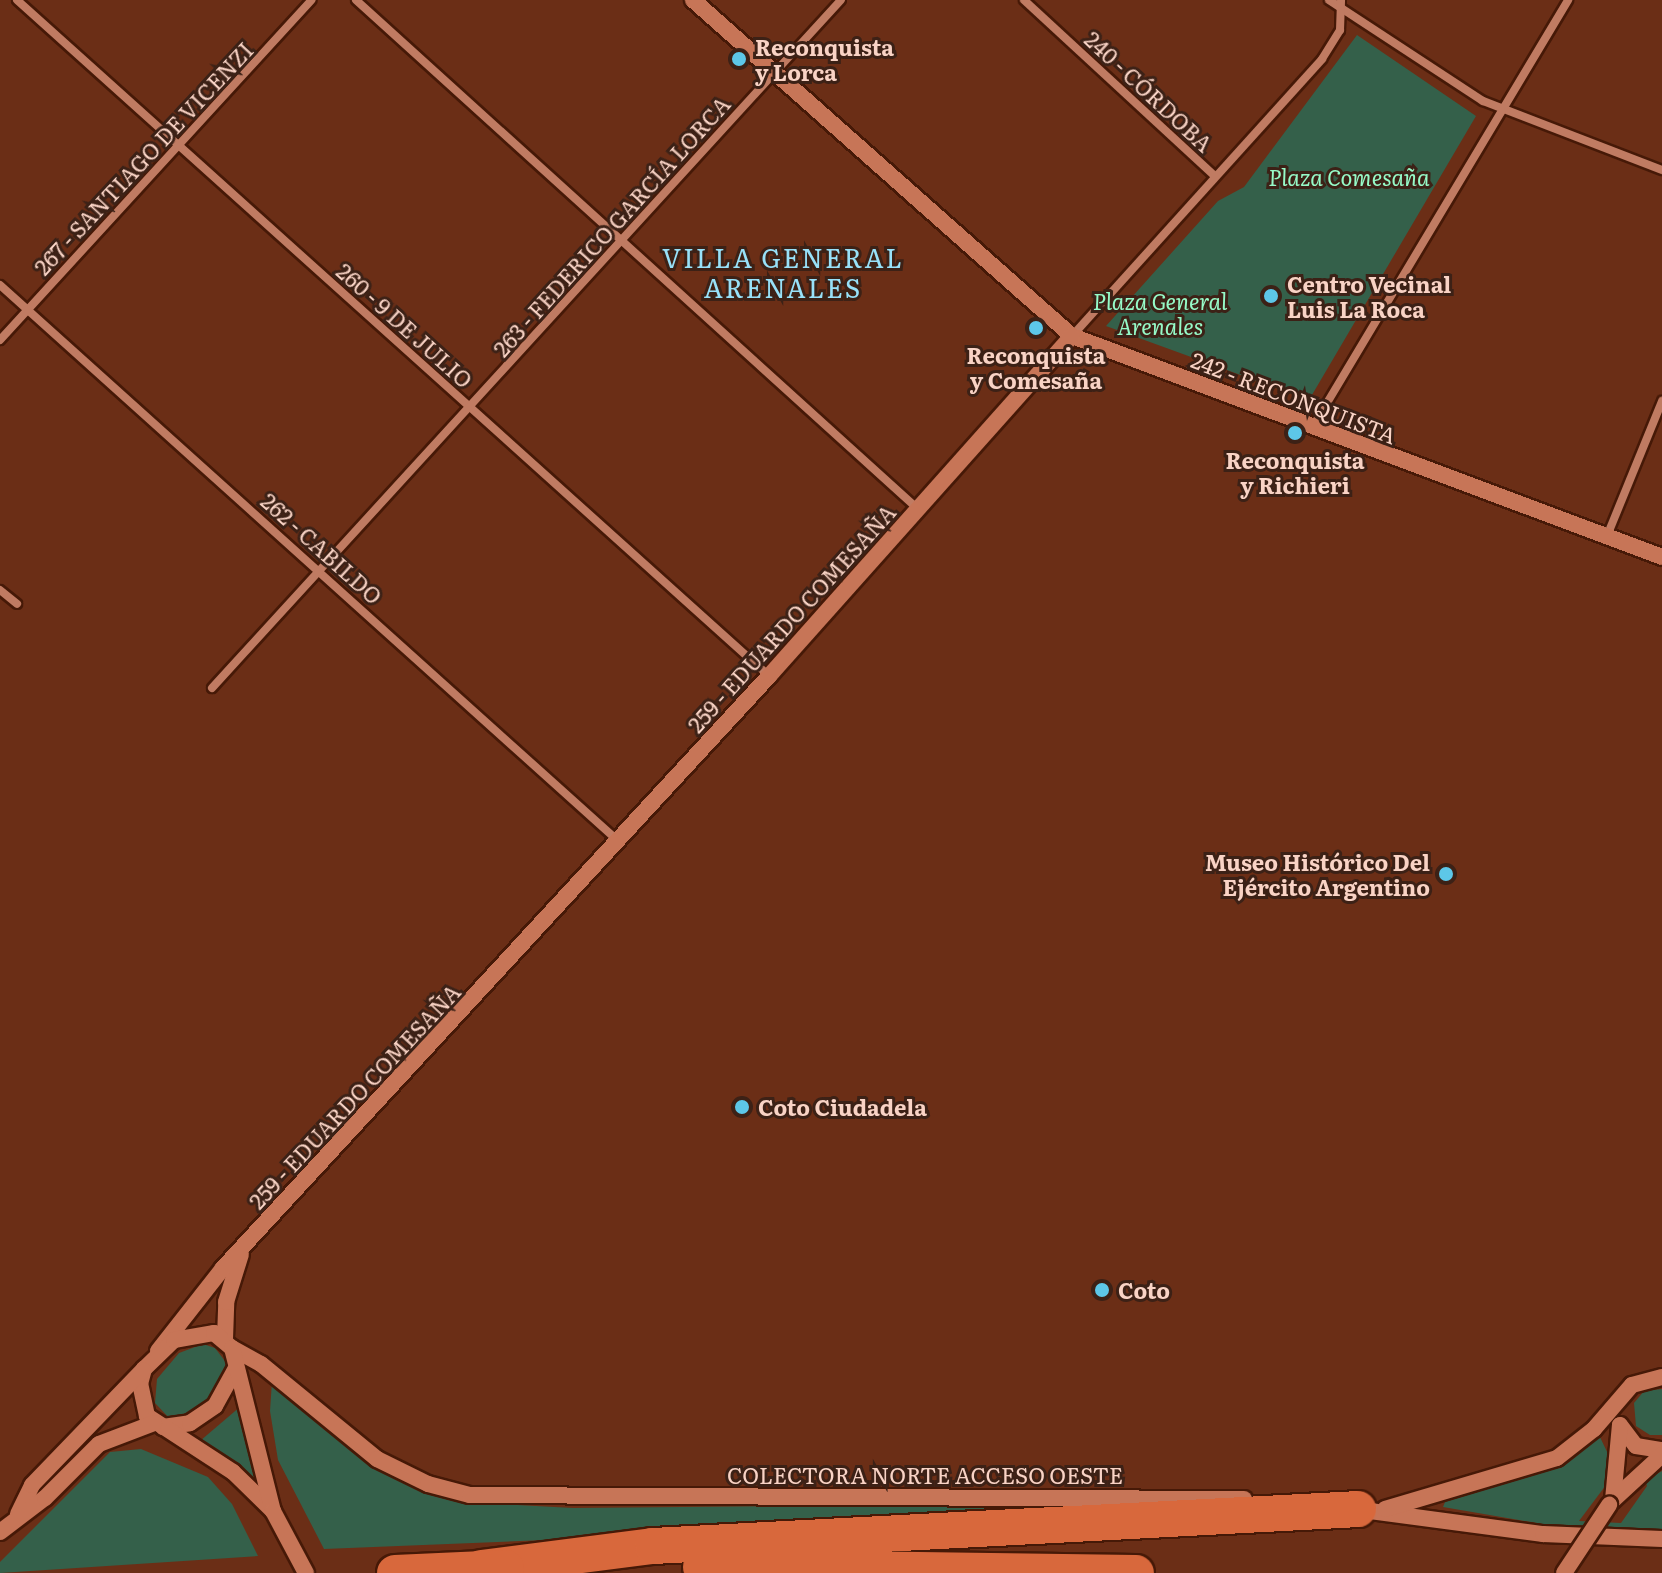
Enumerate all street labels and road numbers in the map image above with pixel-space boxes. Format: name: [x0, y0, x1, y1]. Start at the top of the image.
street label: 240 - CÓRDOBA: [1080, 25, 1218, 157]
street label: 267 - SANTIAGO DE VICENZI: [28, 36, 258, 280]
street label: 263 - FEDERICO GARCÍA LORCA: [487, 91, 735, 361]
street label: 260 - 9 DE JULIO: [332, 257, 478, 393]
street label: 242 - RECONQUISTA: [1188, 346, 1400, 448]
street label: 262 - CABILDO: [256, 487, 388, 609]
street label: 259 - EDUARDO COMESAÑA: [682, 499, 900, 737]
street label: 259 - EDUARDO COMESAÑA: [243, 978, 465, 1214]
street label: COLECTORA NORTE ACCESO OESTE: [727, 1462, 1123, 1488]

